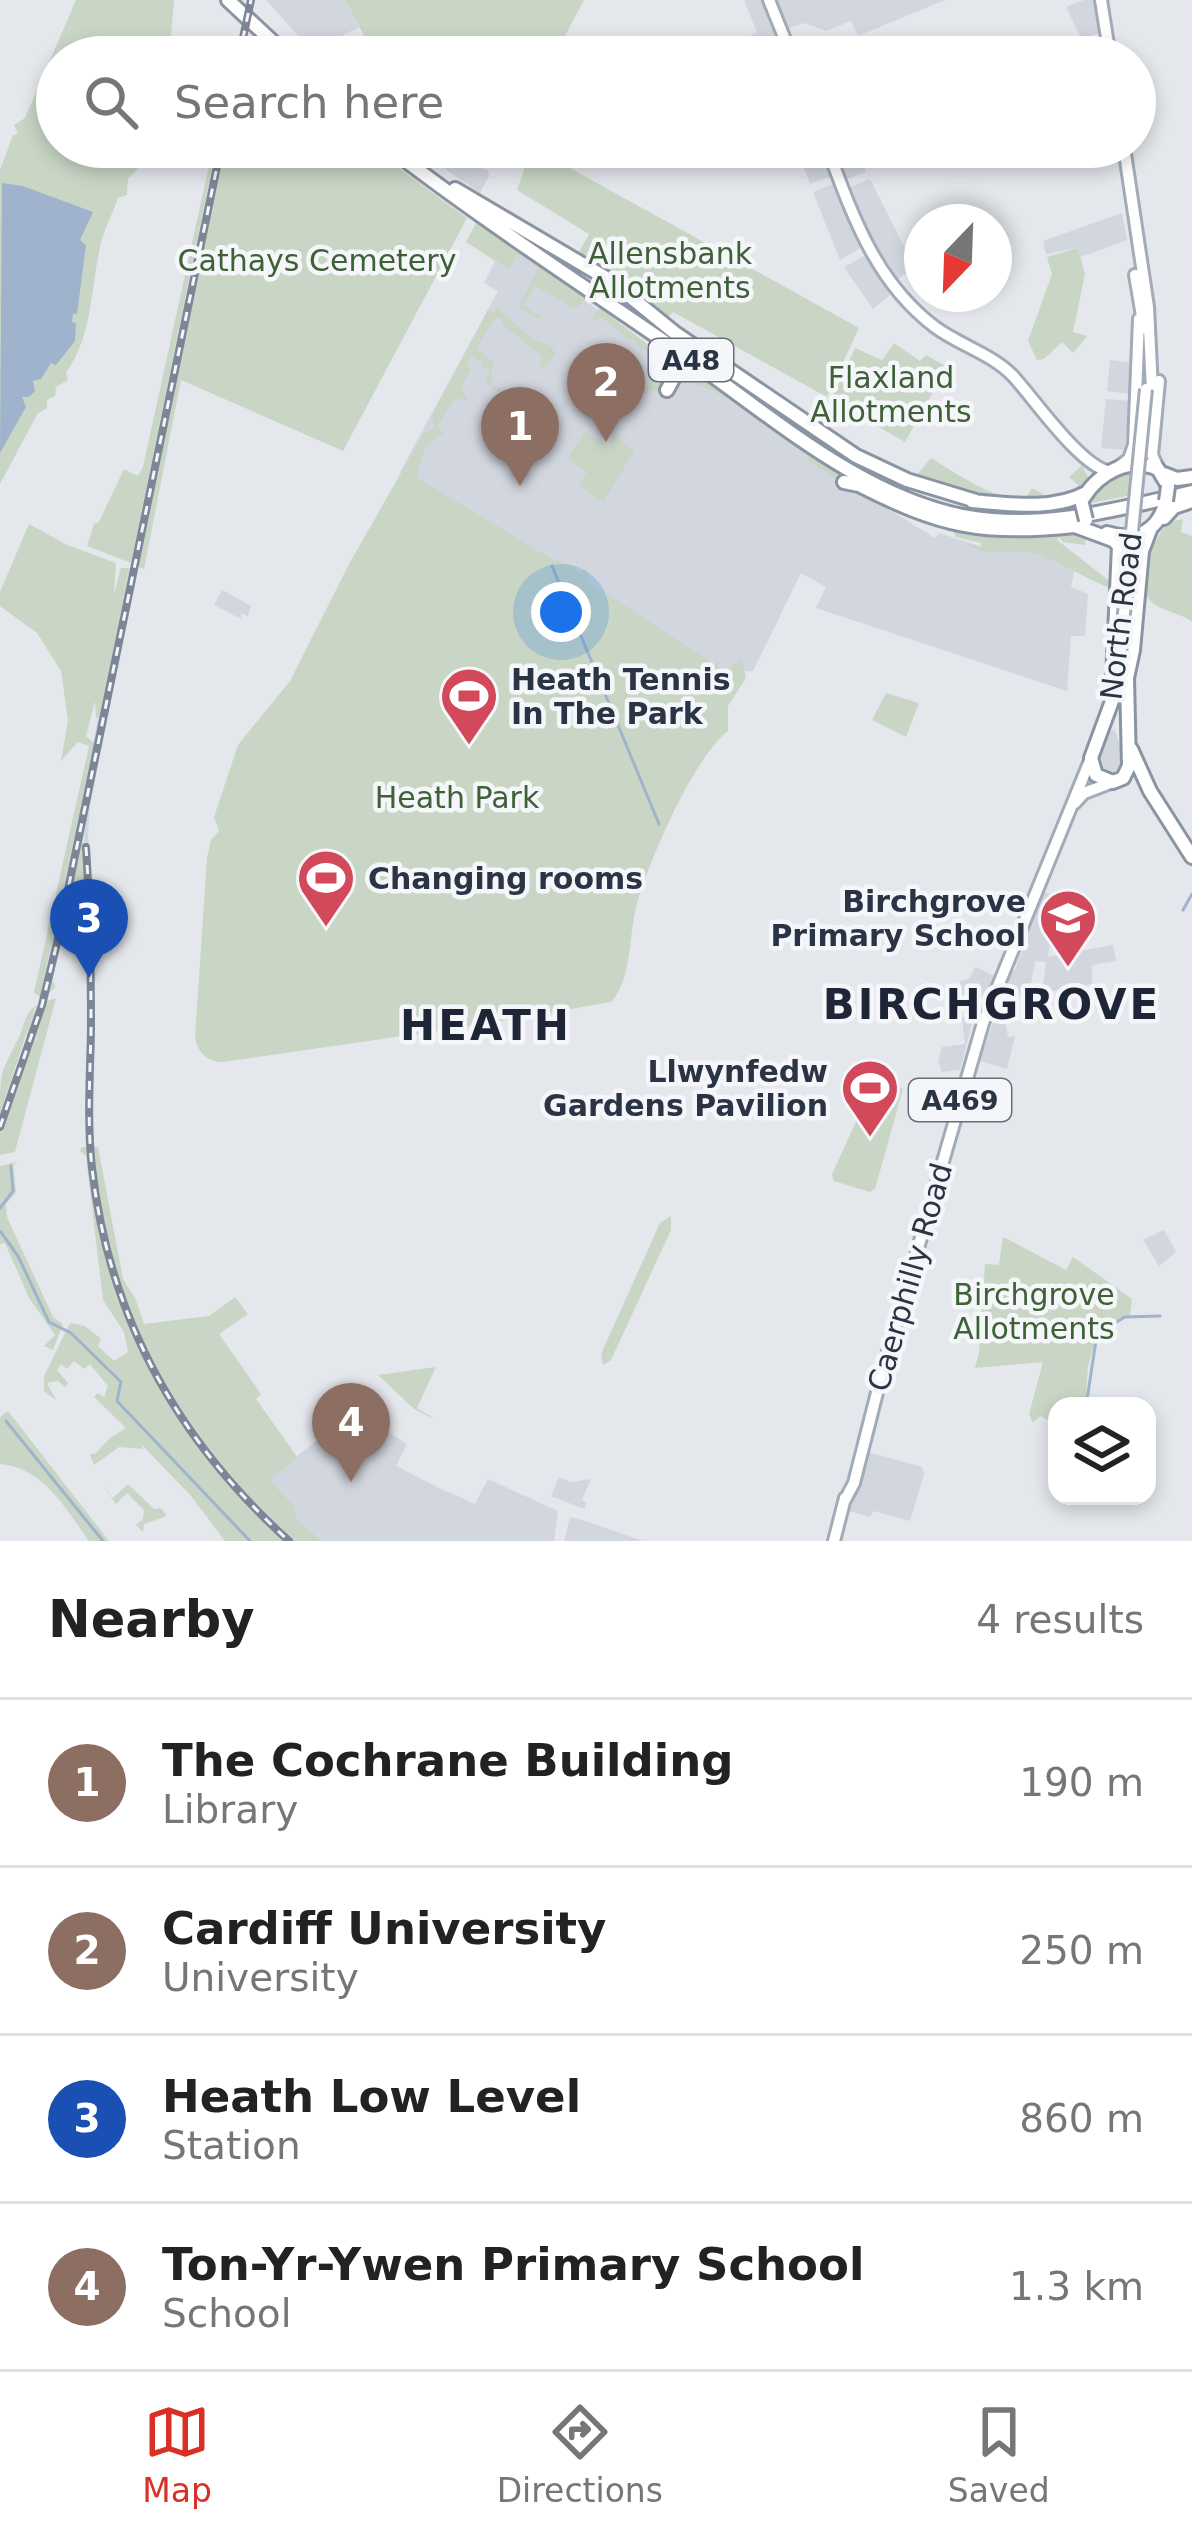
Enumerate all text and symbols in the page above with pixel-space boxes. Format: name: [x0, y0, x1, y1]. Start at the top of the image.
search box: [36, 36, 1156, 168]
icon: search: [78, 69, 144, 135]
text: Search here: [174, 76, 444, 129]
north arrow: [904, 204, 1012, 312]
park label: Allensbank Allotments: [588, 236, 753, 305]
park label: Cathays Cemetery: [178, 243, 456, 278]
road number: A48: [649, 339, 733, 381]
pin: 2: [567, 343, 645, 442]
park label: Flaxland Allotments: [810, 360, 972, 429]
pin: 1: [481, 387, 559, 486]
street label: North Road: [1093, 530, 1149, 702]
your location: [531, 582, 591, 642]
place label: Heath Tennis In The Park: [511, 662, 731, 731]
sports icon: Heath Tennis In The Park: [438, 665, 500, 747]
park label: Heath Park: [375, 780, 540, 815]
sports icon: Changing rooms: [295, 847, 357, 929]
place label: Changing rooms: [368, 861, 643, 896]
pin: 3: [50, 879, 128, 978]
place label: Birchgrove Primary School: [770, 884, 1026, 953]
school or university icon: Birchgrove Primary School: [1037, 887, 1099, 969]
district label: BIRCHGROVE: [823, 980, 1161, 1029]
district label: HEATH: [400, 1001, 572, 1050]
place label: Llwynfedw Gardens Pavilion: [543, 1054, 828, 1123]
sports icon: Llwynfedw Gardens Pavilion: [839, 1057, 901, 1139]
road number: A469: [909, 1079, 1011, 1121]
street label: Caerphilly Road: [861, 1159, 959, 1395]
park label: Birchgrove Allotments: [953, 1277, 1115, 1346]
pin: 4: [312, 1383, 390, 1482]
map controls: [1048, 1397, 1156, 1505]
button: layers: [1048, 1397, 1156, 1505]
text: Nearby: [48, 1590, 255, 1649]
text: 4 results: [976, 1597, 1144, 1642]
text: The Cochrane Building: [162, 1734, 733, 1787]
text: 1: [73, 1760, 101, 1805]
text: 190 m: [1019, 1760, 1144, 1805]
text: Library: [162, 1787, 298, 1832]
text: Cardiff University: [162, 1902, 606, 1955]
text: 2: [73, 1928, 101, 1973]
text: 250 m: [1019, 1928, 1144, 1973]
text: University: [162, 1955, 359, 2000]
text: Heath Low Level: [162, 2070, 581, 2123]
text: 3: [73, 2096, 101, 2141]
text: 860 m: [1019, 2096, 1144, 2141]
text: Station: [162, 2123, 301, 2168]
text: Ton-Yr-Ywen Primary School: [162, 2238, 864, 2291]
text: 4: [73, 2264, 101, 2309]
text: 1.3 km: [1009, 2264, 1144, 2309]
text: School: [162, 2291, 291, 2336]
tab: Map: [142, 2399, 212, 2510]
tab: Directions: [497, 2399, 663, 2510]
tab: Saved: [948, 2399, 1050, 2510]

